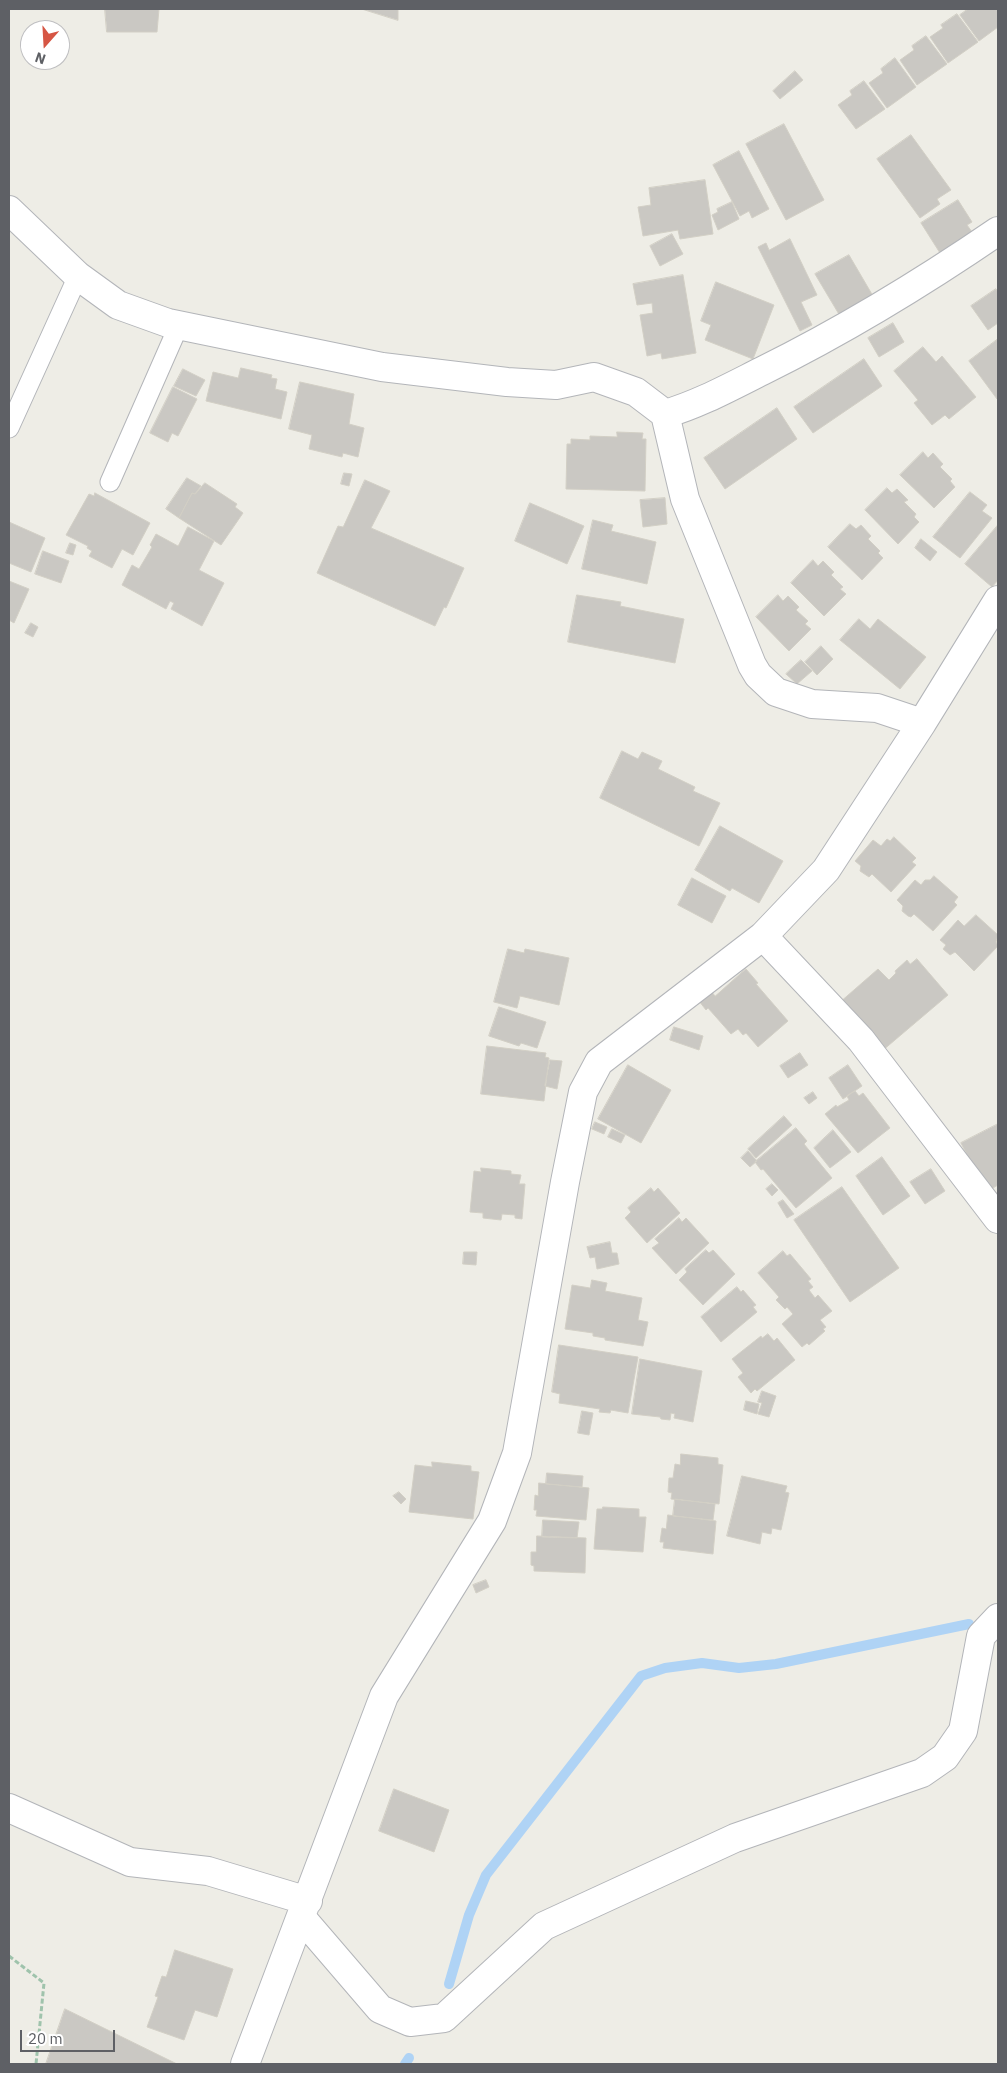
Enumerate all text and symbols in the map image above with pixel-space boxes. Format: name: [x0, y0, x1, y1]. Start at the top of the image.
north arrow: [20, 20, 70, 70]
text: N: [33, 48, 48, 68]
scale bar: [22, 2020, 118, 2052]
text: 20 m: [28, 2029, 63, 2048]

